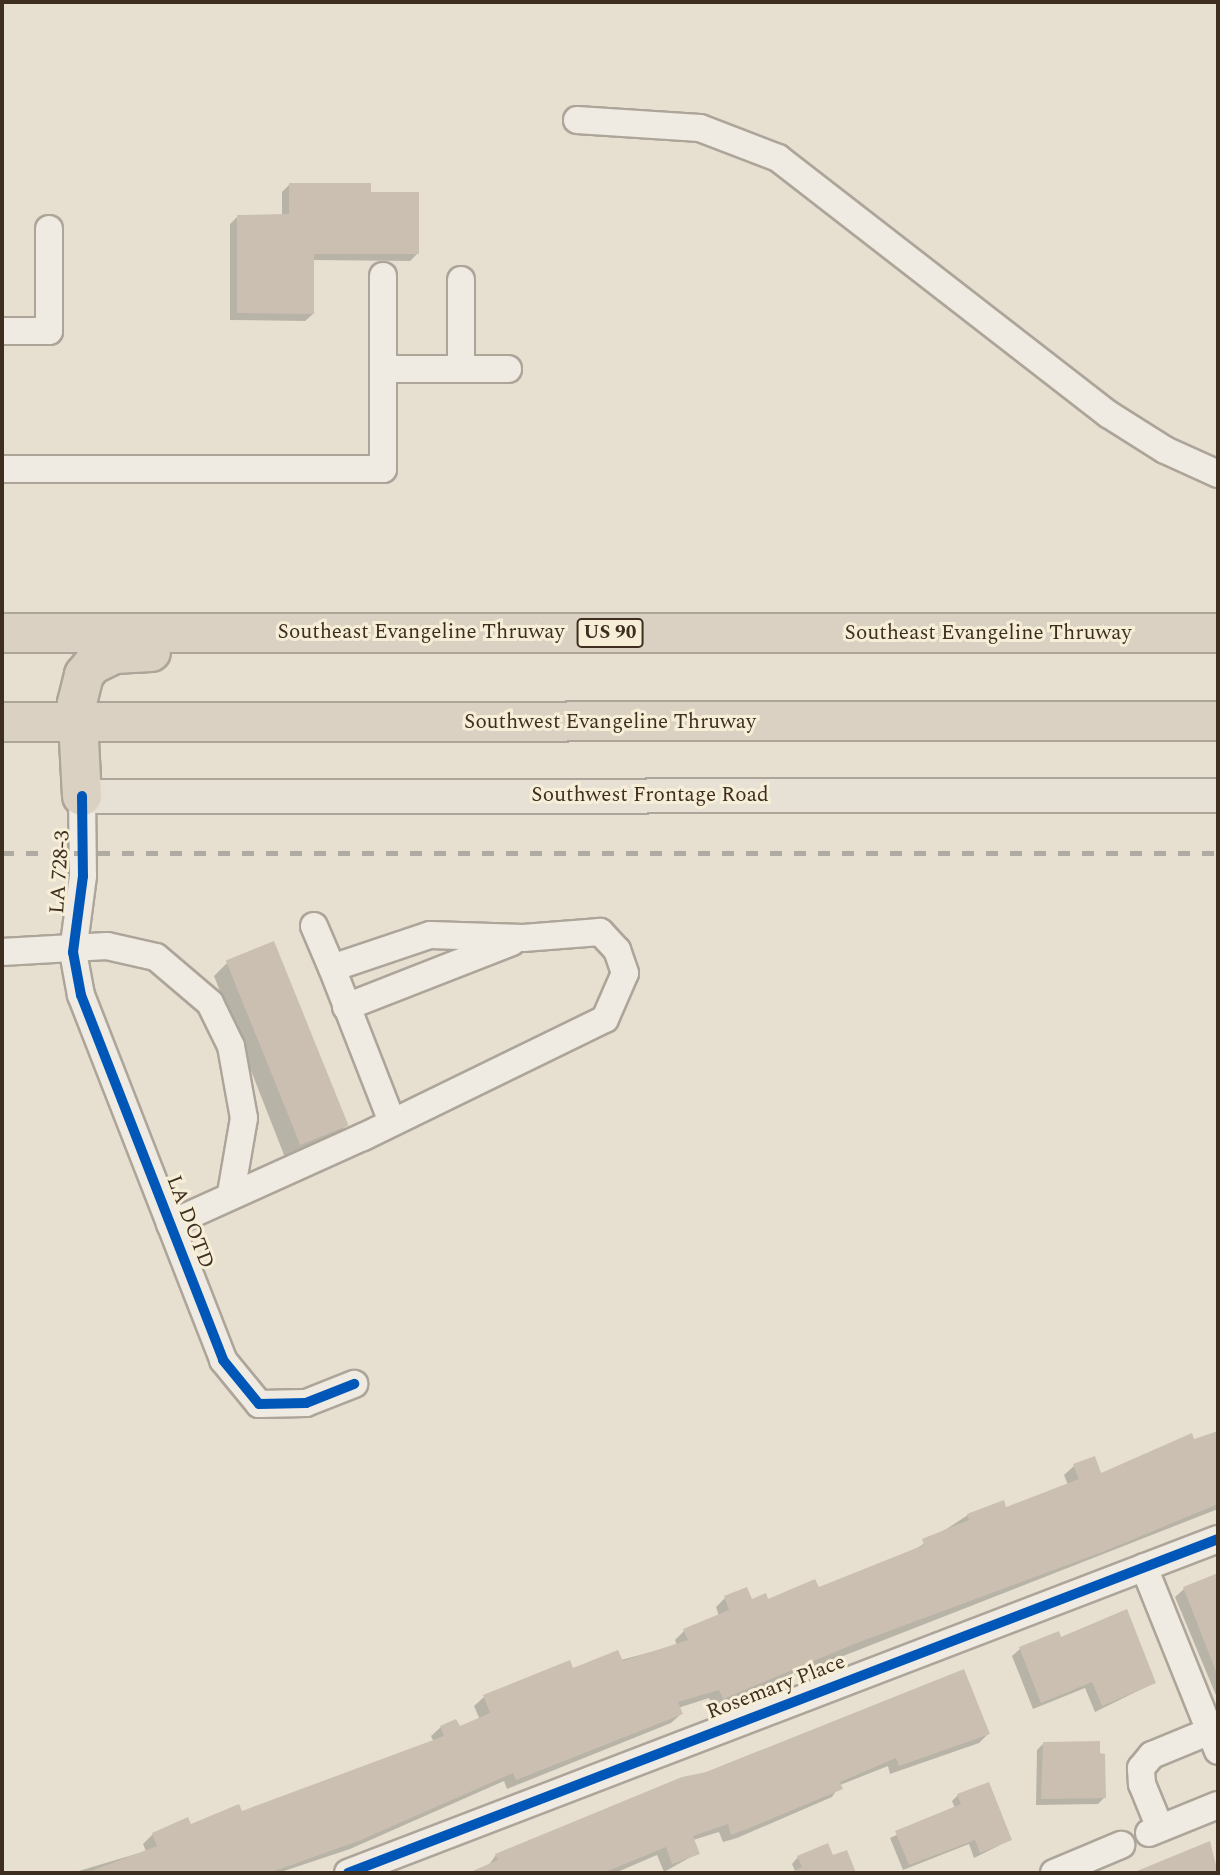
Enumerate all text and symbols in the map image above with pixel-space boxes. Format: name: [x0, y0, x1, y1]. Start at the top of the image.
road number: US 90: [575, 618, 645, 648]
street label: Southeast Evangeline Thruway: [278, 619, 564, 645]
street label: Southeast Evangeline Thruway: [845, 620, 1131, 646]
street label: Southwest Evangeline Thruway: [464, 709, 756, 735]
street label: Southwest Frontage Road: [531, 782, 769, 808]
street label: LA 728-3: [45, 829, 75, 915]
street label: LA DOTD: [161, 1172, 219, 1272]
street label: Rosemary Place: [703, 1649, 849, 1725]

